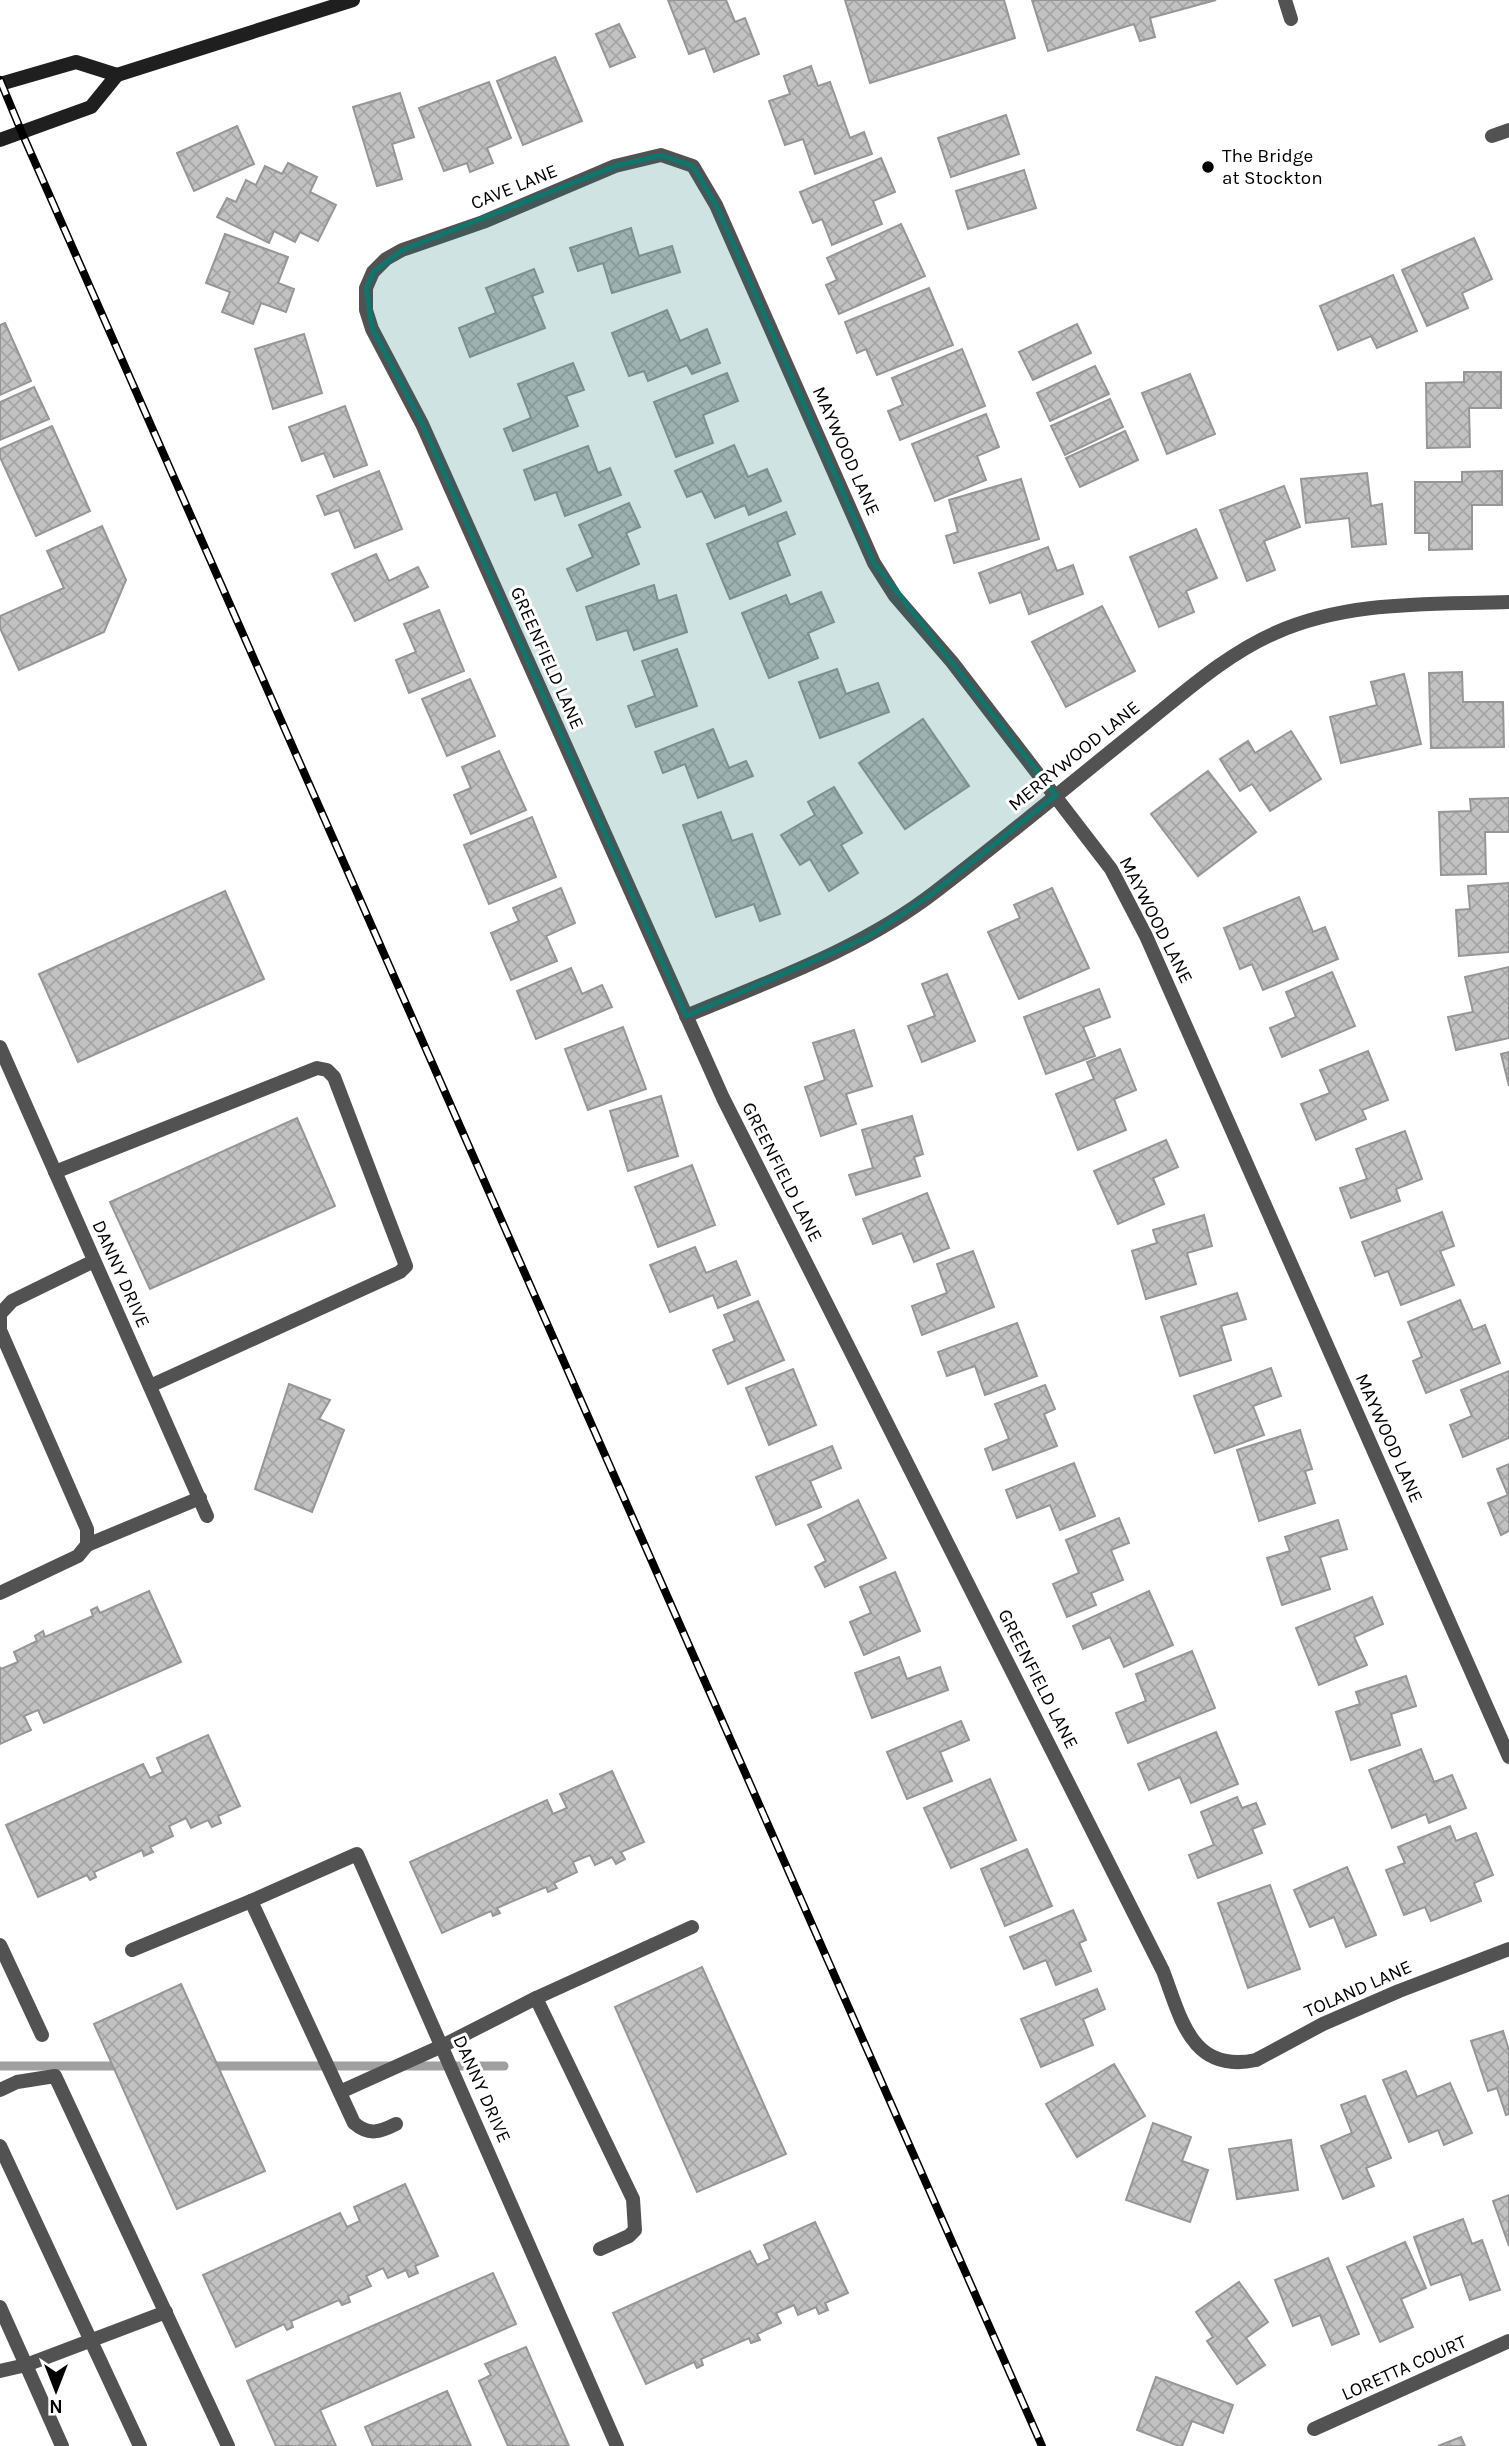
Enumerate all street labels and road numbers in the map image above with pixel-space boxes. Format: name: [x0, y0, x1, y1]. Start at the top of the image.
street label: CAVE LANE: [468, 160, 560, 214]
street label: MAYWOOD LANE: [808, 383, 884, 519]
street label: GREENFIELD LANE: [506, 583, 588, 733]
street label: MERRYWOOD LANE: [1004, 696, 1144, 816]
street label: MAYWOOD LANE: [1115, 853, 1197, 987]
street label: GREENFIELD LANE: [737, 1099, 827, 1245]
street label: DANNY DRIVE: [88, 1217, 154, 1331]
street label: MAYWOOD LANE: [1351, 1370, 1427, 1506]
street label: GREENFIELD LANE: [993, 1606, 1083, 1752]
street label: TOLAND LANE: [1301, 1956, 1415, 2022]
street label: DANNY DRIVE: [449, 2032, 515, 2146]
street label: LORETTA COURT: [1338, 2330, 1470, 2405]

